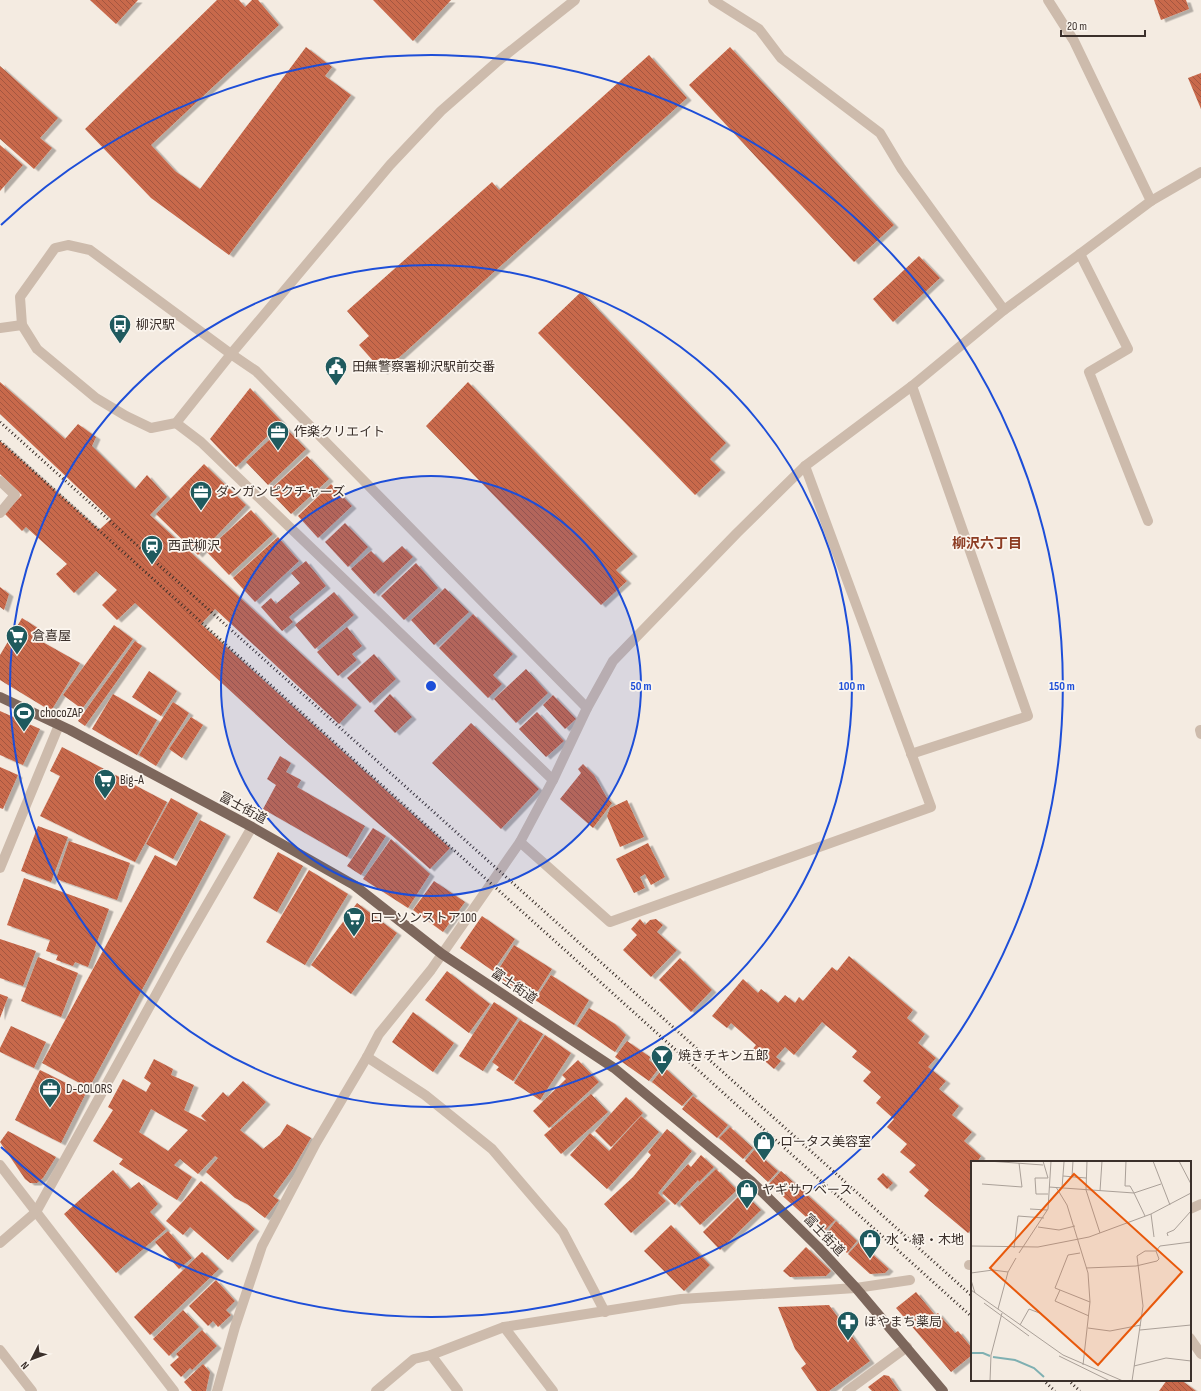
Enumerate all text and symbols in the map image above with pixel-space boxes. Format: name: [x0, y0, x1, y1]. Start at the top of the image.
scale bar: [1061, 12, 1145, 38]
text: 20 m: [1067, 19, 1087, 34]
bus stop icon: 柳沢駅: [107, 312, 133, 345]
place label: 柳沢駅: [136, 317, 175, 333]
public building icon: 田無警察署柳沢駅前交番: [323, 354, 349, 387]
place label: 田無警察署柳沢駅前交番: [352, 359, 495, 375]
office icon: 作楽クリエイト: [265, 419, 291, 452]
place label: 作楽クリエイト: [294, 424, 385, 440]
office icon: ダンガンピクチャーズ: [188, 479, 214, 512]
place label: ダンガンピクチャーズ: [216, 484, 345, 500]
station icon: 西武柳沢: [139, 533, 165, 566]
district label: 柳沢六丁目: [952, 535, 1022, 552]
place label: 西武柳沢: [168, 538, 220, 554]
supermarket icon: 倉喜屋: [4, 623, 30, 656]
place label: 倉喜屋: [32, 628, 71, 644]
centre of rings: [424, 679, 438, 693]
text: 50 m: [631, 679, 651, 694]
text: 100 m: [839, 679, 865, 694]
text: 150 m: [1049, 679, 1075, 694]
sports icon: chocoZAP: [11, 700, 37, 733]
place label: chocoZAP: [40, 705, 84, 721]
supermarket icon: Big-A: [92, 767, 118, 800]
place label: Big-A: [120, 772, 144, 788]
street label: 富士街道: [216, 789, 270, 827]
supermarket icon: ローソンストア100: [341, 905, 367, 938]
place label: ローソンストア100: [370, 910, 477, 926]
street label: 富士街道: [488, 965, 540, 1007]
bar icon: 焼きチキン五郎: [649, 1043, 675, 1076]
place label: 焼きチキン五郎: [678, 1048, 769, 1064]
office icon: D-COLORS: [37, 1076, 63, 1109]
place label: D-COLORS: [66, 1081, 113, 1097]
shop icon: ロータス美容室: [751, 1129, 777, 1162]
place label: ロータス美容室: [780, 1134, 871, 1150]
inset map: [971, 1161, 1191, 1381]
shop icon: ヤギサワベース: [734, 1177, 760, 1210]
place label: ヤギサワベース: [762, 1182, 852, 1198]
street label: 富士街道: [800, 1211, 848, 1259]
shop icon: 水・緑・木地: [857, 1227, 883, 1260]
place label: 水・緑・木地: [886, 1232, 964, 1248]
pharmacy icon: ほやまち薬局: [835, 1309, 861, 1342]
place label: ほやまち薬局: [864, 1314, 942, 1330]
north arrow: [12, 1339, 52, 1379]
text: N: [18, 1359, 32, 1372]

